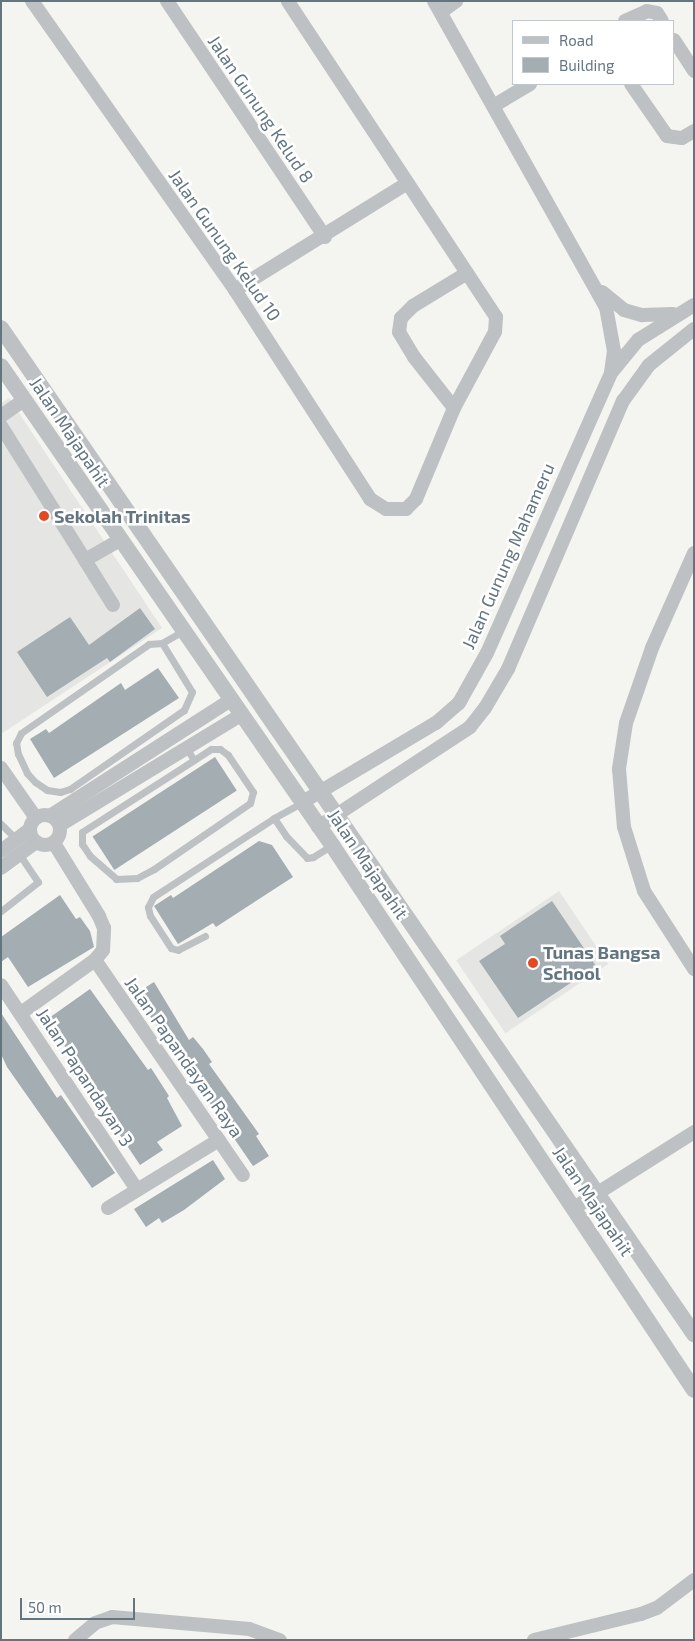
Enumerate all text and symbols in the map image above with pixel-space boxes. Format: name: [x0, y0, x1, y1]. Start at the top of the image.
legend: [512, 20, 675, 85]
street label: Jalan Gunung Kelud 8: [204, 31, 318, 187]
text: Road: [559, 31, 594, 49]
text: Building: [559, 56, 614, 74]
street label: Jalan Gunung Kelud 10: [164, 165, 286, 325]
street label: Jalan Majapahit: [25, 373, 115, 491]
street label: Jalan Gunung Mahameru: [457, 460, 559, 652]
place label: Sekolah Trinitas: [54, 505, 191, 527]
marker: Sekolah Trinitas: [38, 510, 50, 522]
street label: Jalan Majapahit: [323, 805, 413, 923]
place label: Tunas Bangsa School: [543, 942, 660, 984]
marker: Tunas Bangsa School: [527, 957, 539, 969]
street label: Jalan Papandayan Raya: [120, 972, 248, 1142]
street label: Jalan Papandayan 3: [32, 1004, 138, 1150]
street label: Jalan Majapahit: [548, 1142, 638, 1260]
scale bar: [22, 1588, 138, 1620]
text: 50 m: [28, 1598, 62, 1616]

